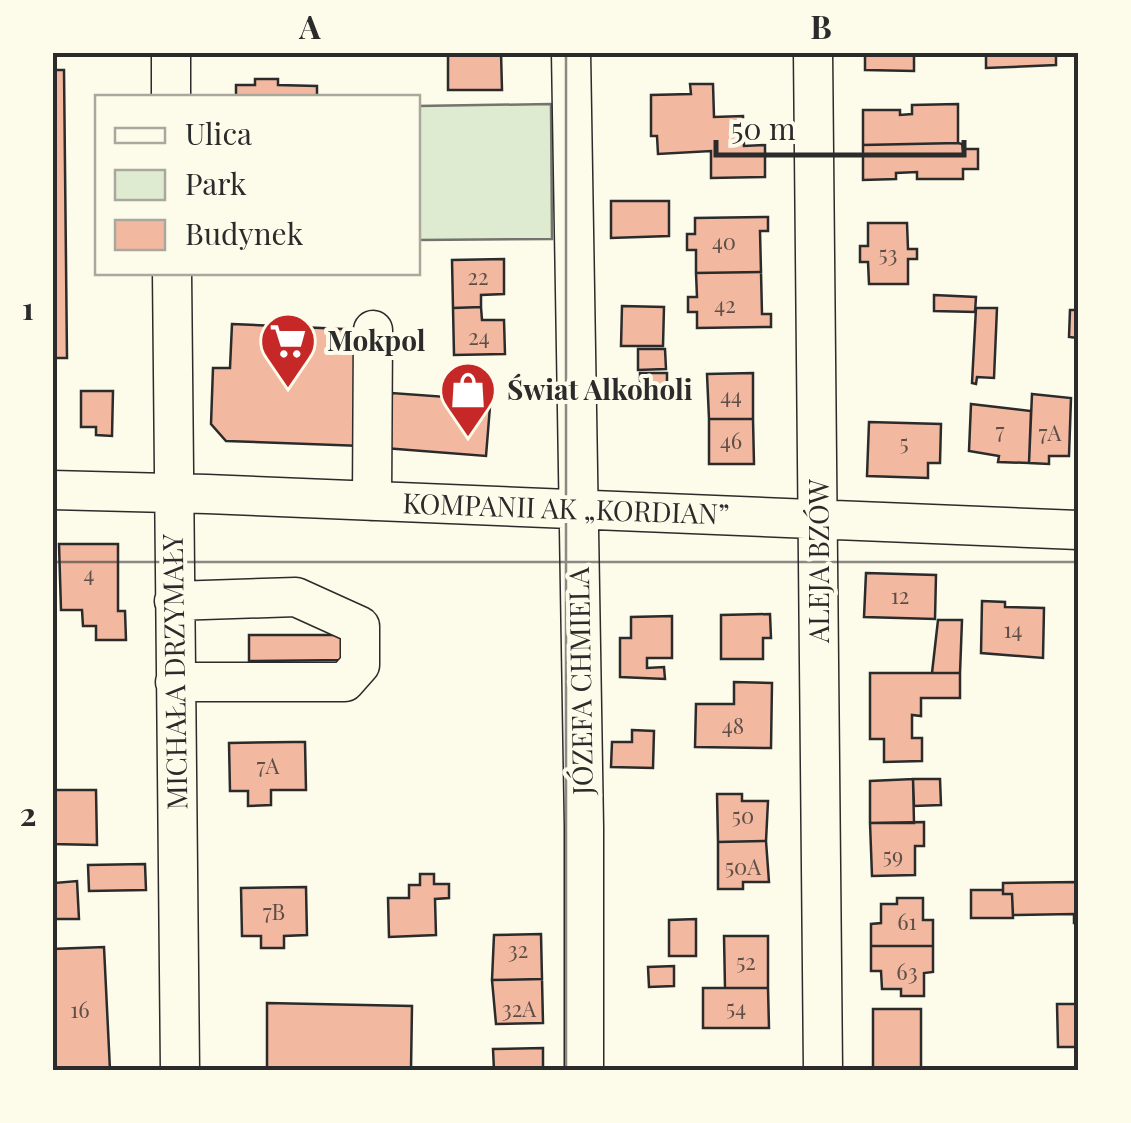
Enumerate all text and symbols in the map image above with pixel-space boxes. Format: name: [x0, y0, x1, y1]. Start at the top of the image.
text: A: [298, 4, 321, 47]
text: B: [810, 4, 832, 47]
legend: [95, 95, 420, 275]
scale bar: [716, 95, 964, 157]
text: 50 m: [731, 108, 796, 148]
text: Ulica: [185, 113, 252, 153]
text: Park: [185, 163, 247, 203]
text: Budynek: [185, 213, 304, 253]
house number: 40: [712, 226, 736, 256]
house number: 53: [878, 238, 898, 268]
house number: 22: [467, 261, 489, 291]
text: 1: [22, 285, 34, 328]
house number: 42: [714, 289, 736, 319]
supermarket icon: Mokpol: [258, 311, 318, 390]
place label: Mokpol: [327, 321, 426, 358]
house number: 24: [468, 321, 490, 351]
shop icon: Świat Alkoholi: [438, 360, 498, 439]
place label: Świat Alkoholi: [507, 370, 693, 407]
house number: 44: [720, 380, 742, 410]
house number: 7: [996, 415, 1005, 445]
house number: 7A: [1039, 417, 1062, 447]
house number: 46: [720, 425, 742, 455]
house number: 5: [899, 427, 909, 457]
street label: ALEJA BZÓW: [799, 478, 836, 644]
street label: KOMPANII AK „KORDIAN”: [402, 483, 730, 532]
street label: MICHAŁA DRZYMAŁY: [153, 533, 194, 810]
house number: 4: [84, 558, 95, 588]
street label: JÓZEFA CHMIELA: [559, 566, 600, 796]
house number: 12: [891, 580, 909, 610]
house number: 14: [1003, 614, 1023, 644]
house number: 48: [722, 710, 744, 740]
house number: 7A: [257, 750, 280, 780]
text: 2: [20, 791, 36, 834]
house number: 50: [732, 800, 754, 830]
house number: 59: [883, 840, 903, 870]
house number: 50A: [725, 851, 761, 881]
house number: 7B: [263, 896, 285, 926]
house number: 61: [897, 906, 917, 936]
house number: 32: [508, 934, 528, 964]
house number: 52: [736, 946, 756, 976]
house number: 63: [896, 956, 918, 986]
house number: 54: [726, 992, 746, 1022]
house number: 32A: [502, 993, 536, 1023]
house number: 16: [70, 994, 90, 1024]

